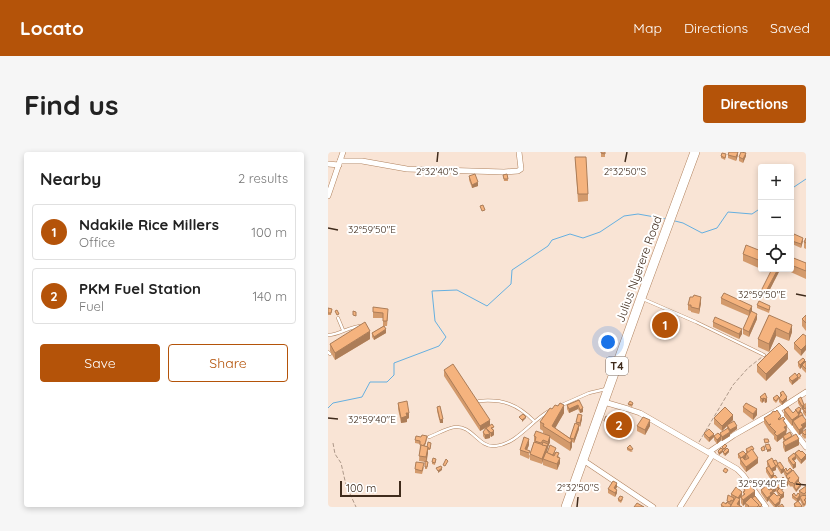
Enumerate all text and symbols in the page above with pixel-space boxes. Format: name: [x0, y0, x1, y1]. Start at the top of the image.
text: Locato: [20, 16, 84, 40]
text: Map: [633, 19, 662, 37]
text: Directions: [684, 19, 748, 37]
text: Saved: [770, 19, 810, 37]
button: Directions: [703, 85, 806, 123]
text: Find us: [24, 87, 118, 122]
map controls: [758, 164, 794, 272]
button: +: [758, 164, 794, 200]
text: 2°32'40"S: [416, 165, 458, 178]
text: 2°32'50"S: [604, 165, 647, 178]
text: Nearby: [40, 168, 101, 189]
text: 2 results: [238, 170, 288, 186]
button: −: [758, 200, 794, 236]
street label: Julius Nyerere Road: [612, 213, 665, 324]
text: Ndakile Rice Millers: [79, 215, 219, 234]
text: 32°59'50"E: [348, 223, 396, 236]
text: 1: [51, 224, 57, 240]
text: 100 m: [251, 224, 287, 240]
text: Office: [79, 234, 115, 250]
button: locate: [758, 236, 794, 272]
text: PKM Fuel Station: [79, 279, 201, 298]
text: 2: [50, 288, 58, 304]
text: 140 m: [252, 288, 287, 304]
text: 32°59'50"E: [738, 288, 786, 301]
text: Fuel: [79, 298, 104, 314]
pin: 1: [652, 310, 678, 340]
your location: [598, 332, 618, 352]
button: Save: [40, 344, 160, 382]
button: Share: [168, 344, 288, 382]
road number: T4: [606, 357, 628, 375]
pin: 2: [606, 410, 632, 440]
text: 32°59'40"E: [348, 413, 396, 426]
text: 32°59'40"E: [738, 477, 786, 490]
scale bar: [340, 479, 401, 498]
text: 100 m: [346, 481, 376, 495]
text: 2°32'50"S: [557, 481, 600, 494]

